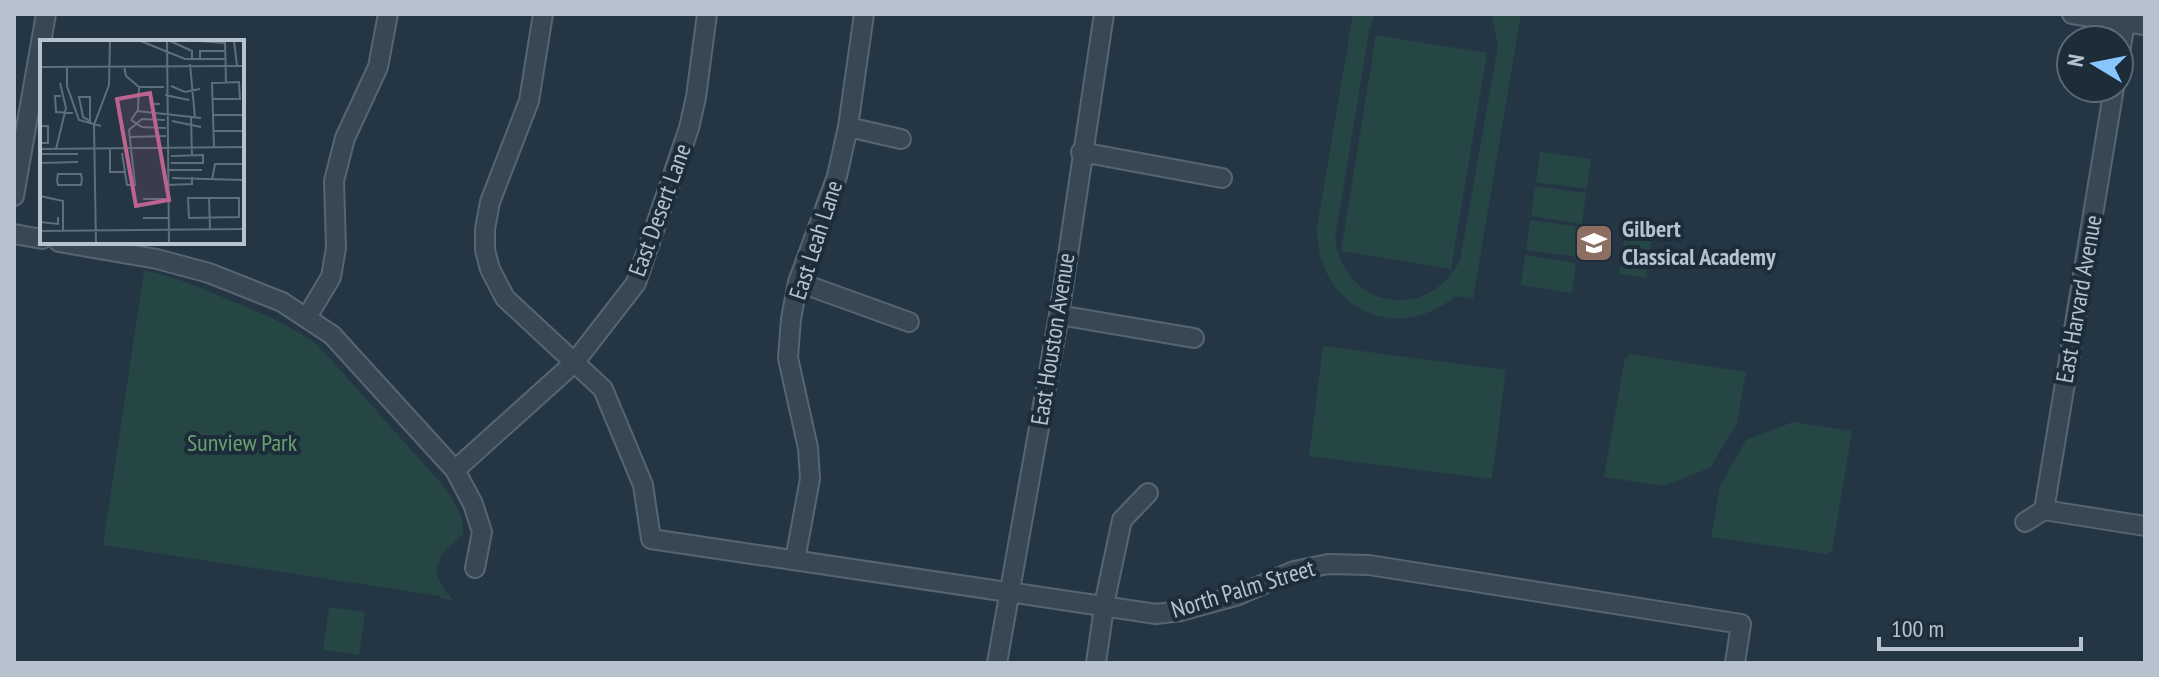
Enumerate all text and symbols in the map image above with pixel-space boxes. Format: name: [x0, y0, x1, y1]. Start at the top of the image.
north arrow: [2055, 24, 2135, 104]
inset map: [40, 40, 244, 244]
text: N: [2060, 52, 2090, 69]
street label: East Desert Lane: [621, 139, 698, 280]
street label: East Leah Lane: [782, 176, 849, 303]
place label: Gilbert Classical Academy: [1622, 213, 1776, 272]
street label: East Harvard Avenue: [2049, 213, 2109, 385]
school or university icon: Gilbert Classical Academy: [1573, 222, 1615, 264]
street label: East Houston Avenue: [1024, 251, 1081, 427]
park label: Sunview Park: [187, 427, 298, 458]
street label: North Palm Street: [1167, 552, 1319, 625]
scale bar: [1879, 601, 2081, 651]
text: 100 m: [1891, 613, 1944, 644]

